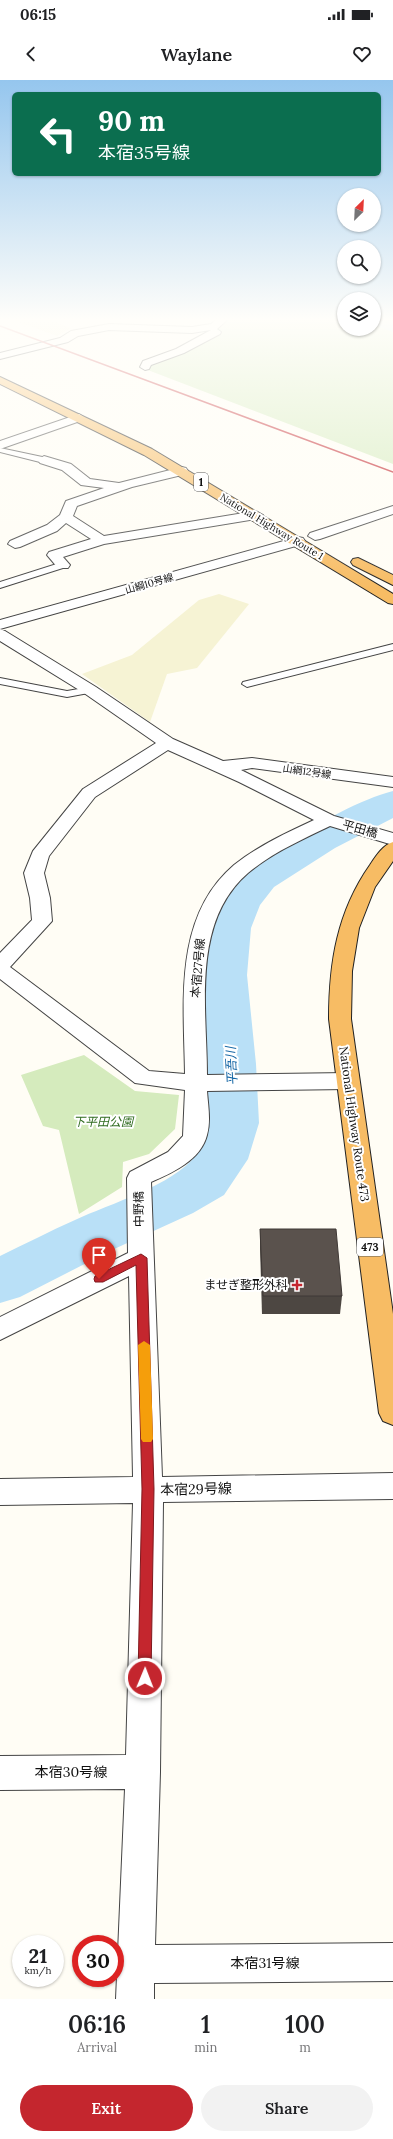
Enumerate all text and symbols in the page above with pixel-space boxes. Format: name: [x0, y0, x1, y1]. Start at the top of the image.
text: 06:15: [20, 5, 56, 24]
icon: back: [20, 43, 42, 65]
text: Waylane: [161, 43, 232, 66]
icon: heart: [351, 43, 373, 65]
text: 90 m: [98, 103, 165, 139]
icon: left: [32, 108, 84, 160]
text: 本宿35号線: [98, 141, 190, 164]
north arrow: [337, 188, 381, 232]
map controls: [337, 188, 381, 336]
button: search: [337, 240, 381, 284]
button: layers: [337, 292, 381, 336]
road number: 1: [194, 473, 208, 491]
street label: National Highway Route 1: [218, 490, 326, 563]
street label: 山綱10号線: [123, 570, 175, 597]
street label: 山綱12号線: [282, 762, 332, 781]
street label: 平田橋: [341, 816, 380, 841]
street label: 本宿27号線: [187, 937, 208, 998]
water label: 平吾川: [222, 1044, 241, 1086]
street label: National Highway Route 473: [336, 1045, 373, 1203]
park label: 下平田公園: [73, 1114, 135, 1129]
street label: 中野橋: [131, 1191, 146, 1227]
pin: [82, 1238, 116, 1279]
road number: 473: [357, 1238, 383, 1256]
icon: arrive: [88, 1244, 110, 1266]
place label: ませぎ整形外科: [204, 1277, 288, 1292]
marker: ませぎ整形外科: [291, 1279, 303, 1291]
street label: 本宿29号線: [160, 1479, 232, 1499]
position arrow: [124, 1657, 166, 1699]
street label: 本宿30号線: [35, 1763, 107, 1781]
speed limit sign: 30: [72, 1935, 124, 1987]
text: 21: [29, 1943, 47, 1968]
street label: 本宿31号線: [231, 1954, 299, 1972]
text: km/h: [24, 1964, 52, 1977]
text: 06:16: [68, 2009, 126, 2040]
text: 1: [201, 2009, 210, 2040]
text: 100: [285, 2009, 325, 2040]
text: Arrival: [77, 2039, 117, 2056]
text: min: [194, 2039, 217, 2056]
text: m: [299, 2039, 311, 2056]
button: Exit: [20, 2085, 193, 2131]
button: Share: [201, 2085, 373, 2131]

